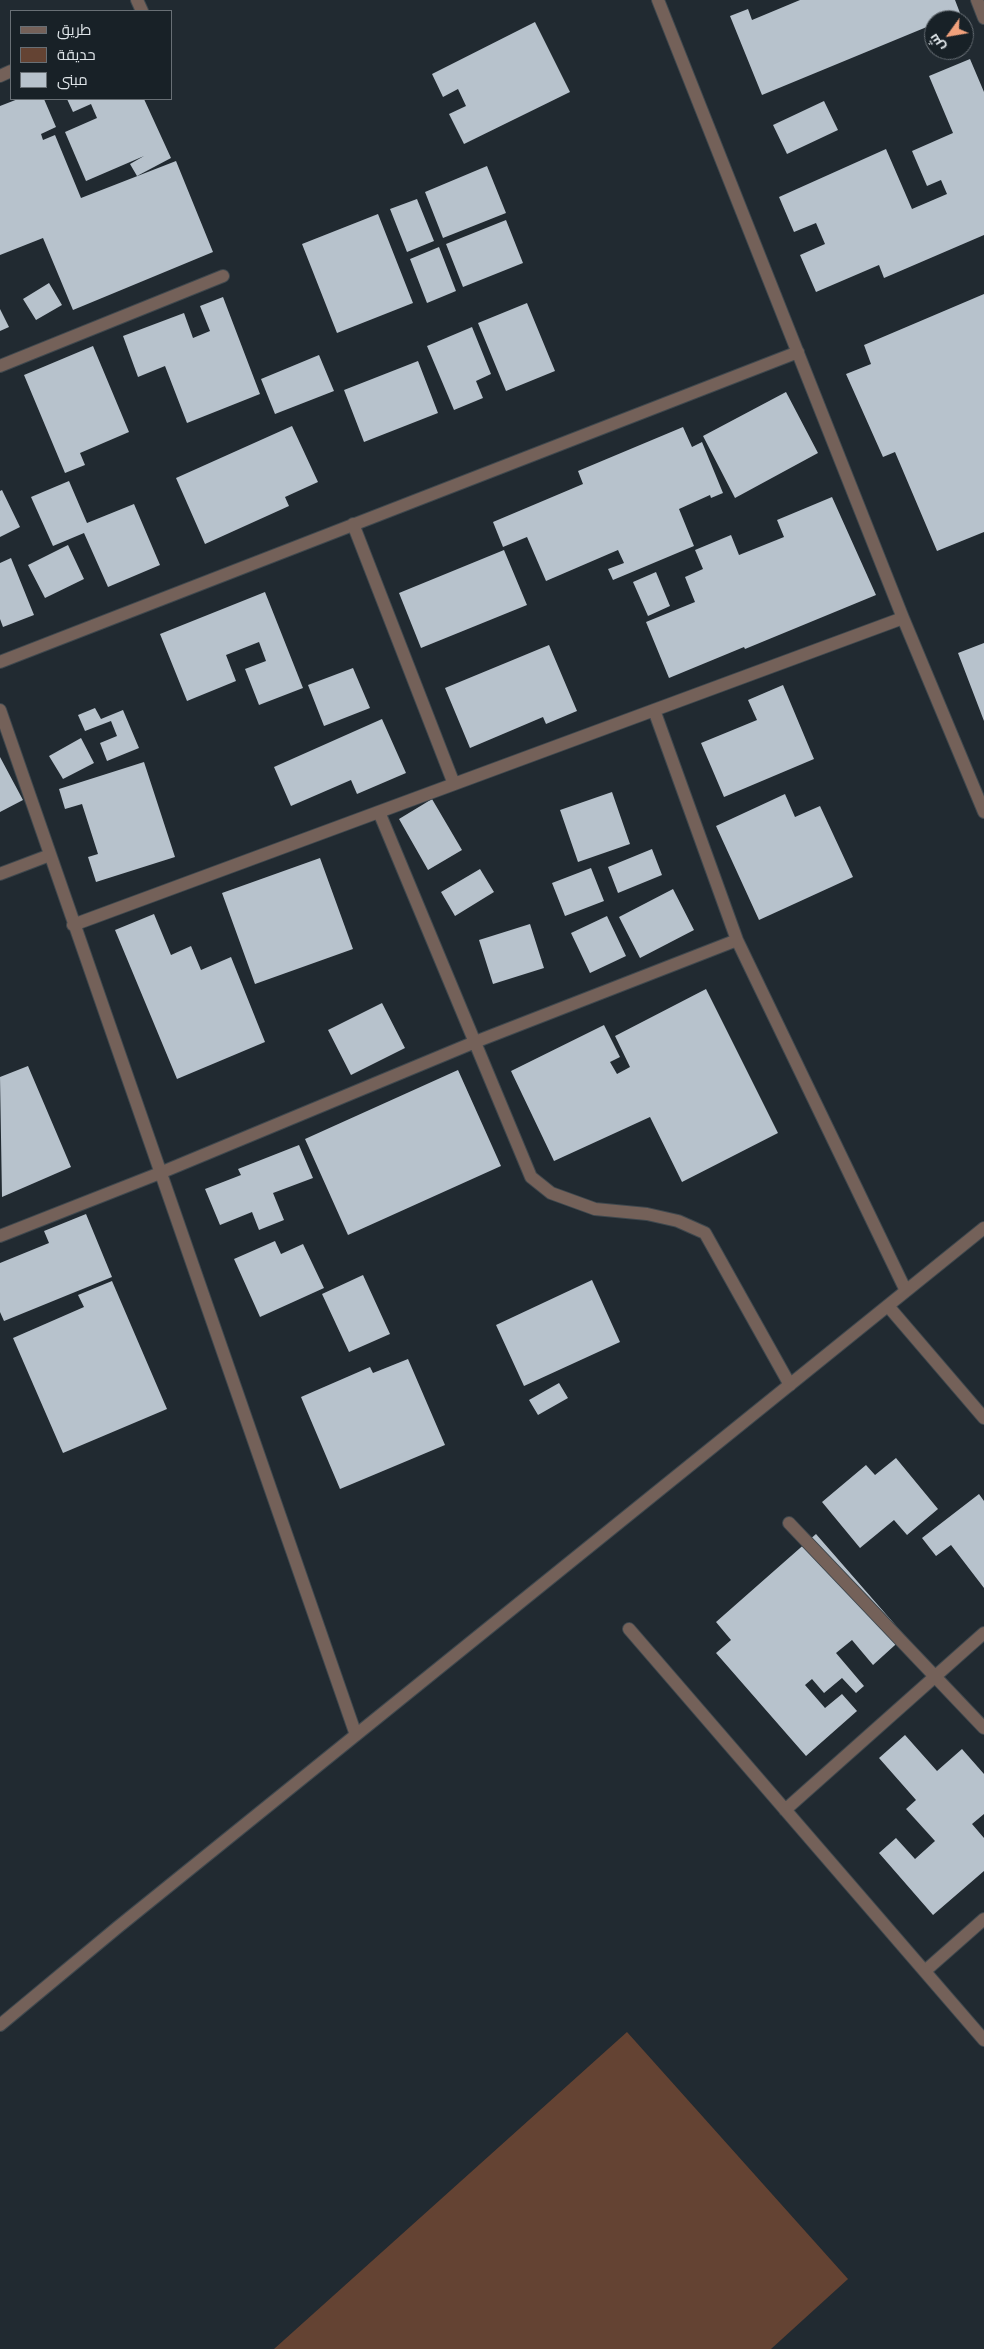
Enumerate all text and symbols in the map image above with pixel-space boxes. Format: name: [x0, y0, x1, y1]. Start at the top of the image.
legend: [10, 10, 172, 100]
north arrow: [924, 10, 974, 60]
text: طريق: [57, 23, 91, 38]
text: ش: [926, 31, 948, 54]
text: حديقة: [57, 48, 96, 63]
text: مبنى: [57, 73, 88, 88]

